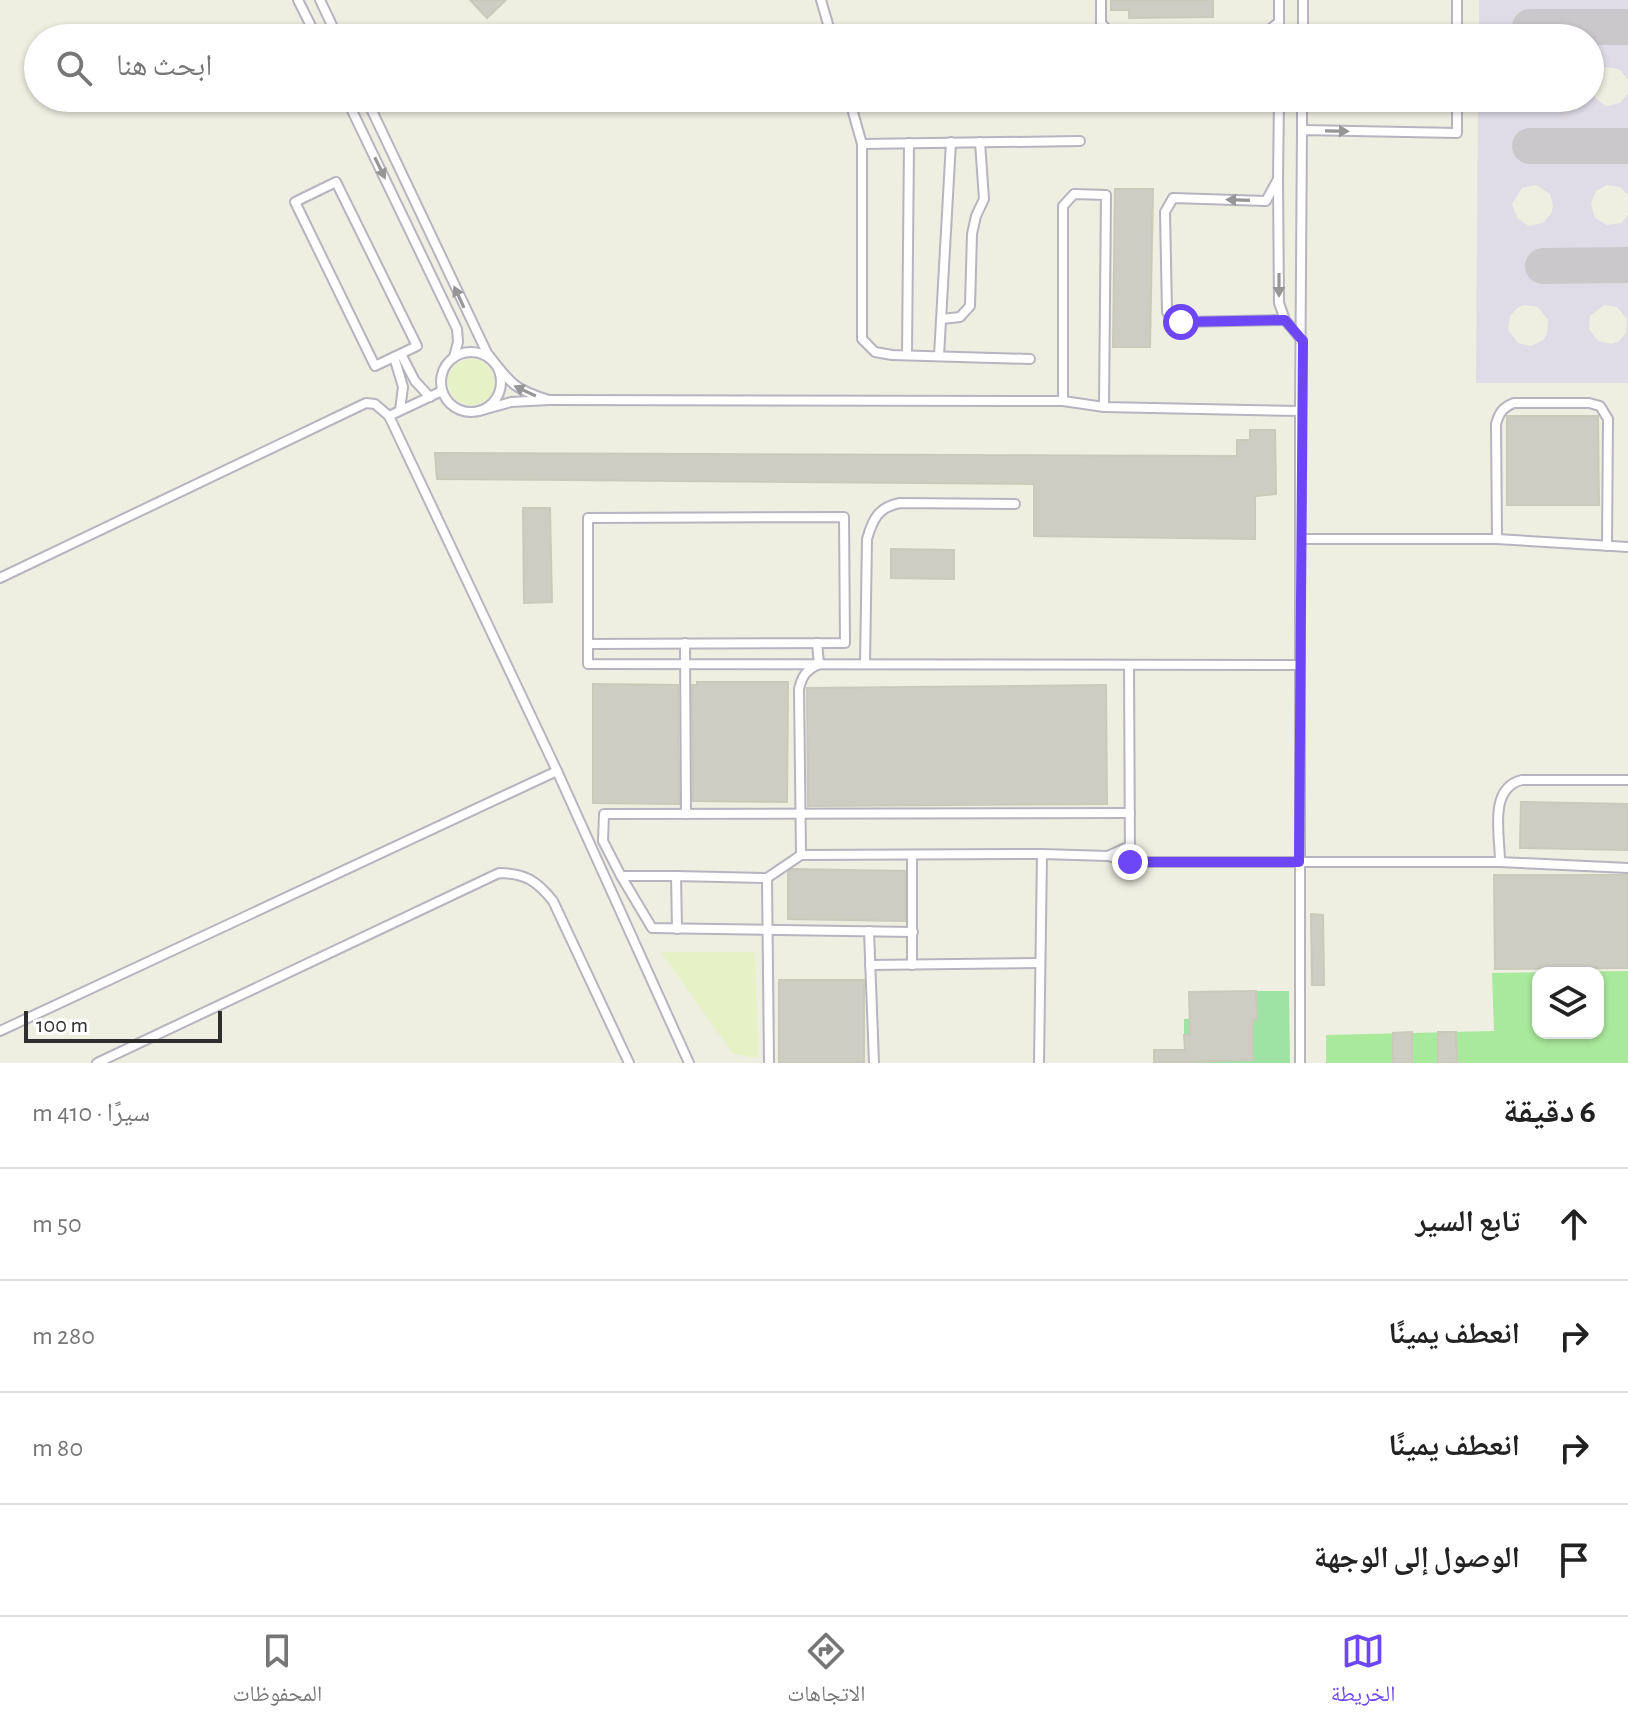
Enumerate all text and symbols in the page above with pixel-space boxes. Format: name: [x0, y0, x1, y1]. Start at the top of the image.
search box: [24, 24, 1604, 112]
icon: search: [52, 46, 96, 90]
text: ابحث هنا: [116, 51, 212, 81]
one-way arrow: [1325, 124, 1350, 137]
one-way arrow: [373, 157, 386, 180]
one-way arrow: [1225, 194, 1250, 207]
one-way arrow: [1273, 273, 1285, 298]
one-way arrow: [452, 286, 466, 309]
route start: [1163, 304, 1199, 340]
one-way arrow: [514, 384, 537, 398]
route end: [1112, 844, 1148, 880]
map controls: [1532, 967, 1604, 1039]
button: layers: [1532, 967, 1604, 1039]
scale bar: [24, 1007, 222, 1043]
text: 100 m: [36, 1014, 88, 1036]
text: 6 دقيقة: [1503, 1095, 1596, 1129]
text: سيرًا · 410 m: [32, 1100, 150, 1126]
icon: ahead: [1552, 1202, 1596, 1246]
text: تابع السير: [1415, 1207, 1520, 1237]
text: 50 m: [32, 1211, 82, 1237]
icon: right: [1552, 1314, 1596, 1358]
text: انعطف يمينًا: [1388, 1319, 1520, 1349]
text: 280 m: [32, 1323, 95, 1349]
icon: right: [1552, 1426, 1596, 1470]
text: انعطف يمينًا: [1388, 1431, 1520, 1461]
text: 80 m: [32, 1435, 83, 1461]
icon: arrive: [1552, 1538, 1596, 1582]
text: الوصول إلى الوجهة: [1314, 1543, 1520, 1573]
tab: المحفوظات: [233, 1629, 322, 1715]
tab: الاتجاهات: [787, 1629, 865, 1715]
tab: الخريطة: [1331, 1629, 1395, 1715]

